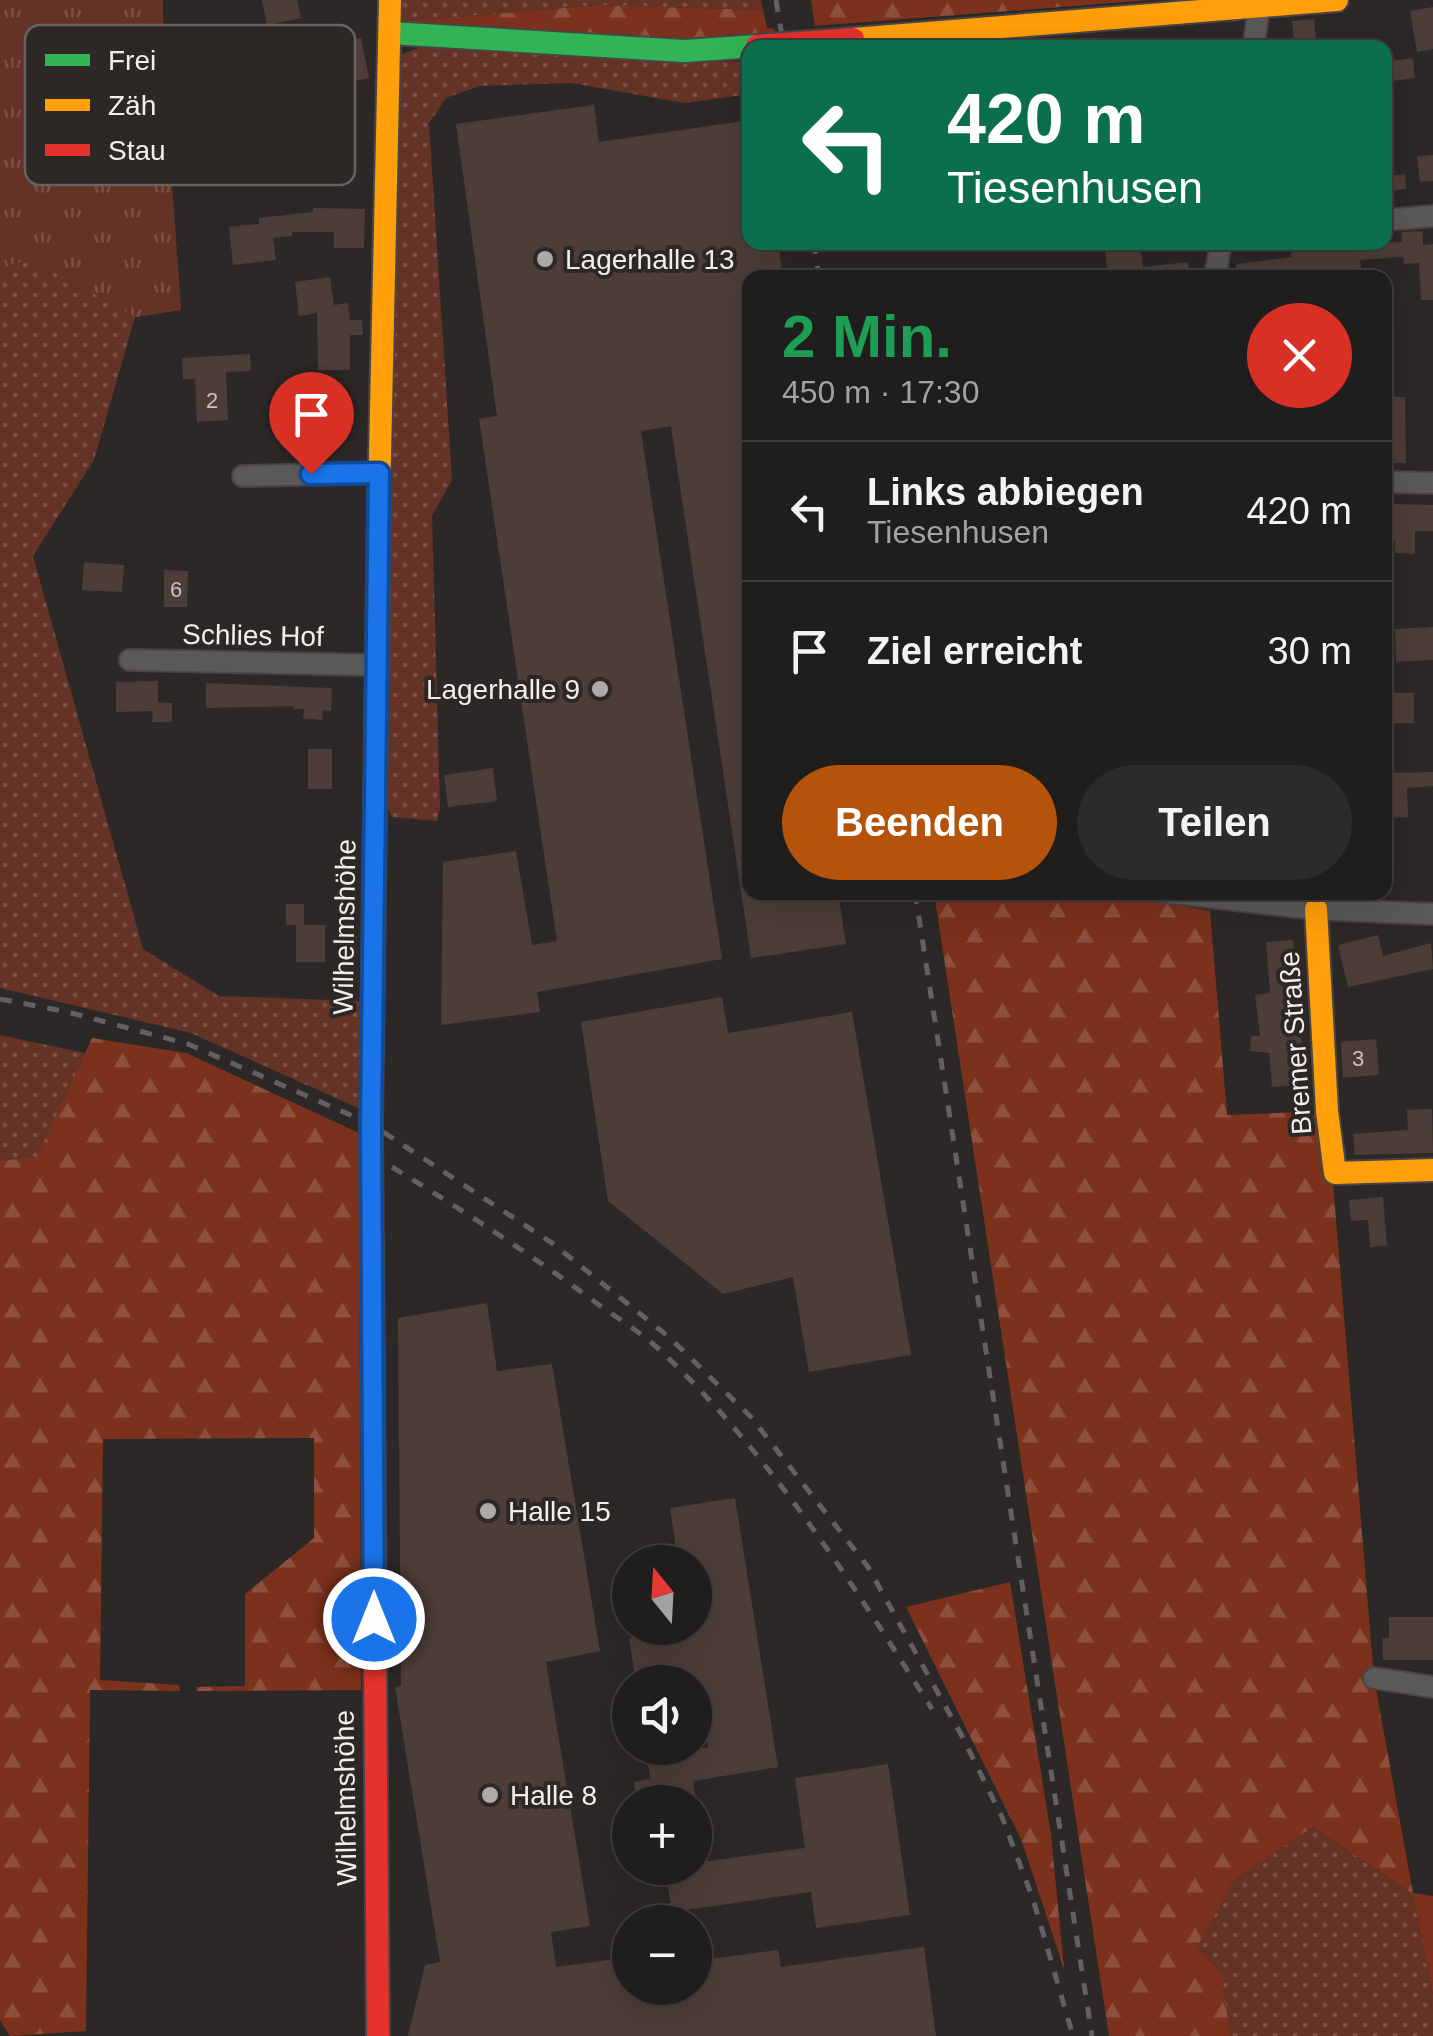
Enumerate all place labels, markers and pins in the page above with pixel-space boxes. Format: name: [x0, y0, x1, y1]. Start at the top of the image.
place label: Lagerhalle 13: [565, 244, 735, 275]
marker: Lagerhalle 13: [534, 248, 556, 270]
pin: [269, 372, 354, 475]
place label: Lagerhalle 9: [426, 674, 580, 705]
marker: Lagerhalle 9: [589, 678, 611, 700]
place label: Halle 15: [508, 1496, 611, 1527]
marker: Halle 15: [477, 1500, 499, 1522]
place label: Halle 8: [510, 1780, 597, 1811]
marker: Halle 8: [479, 1784, 501, 1806]

